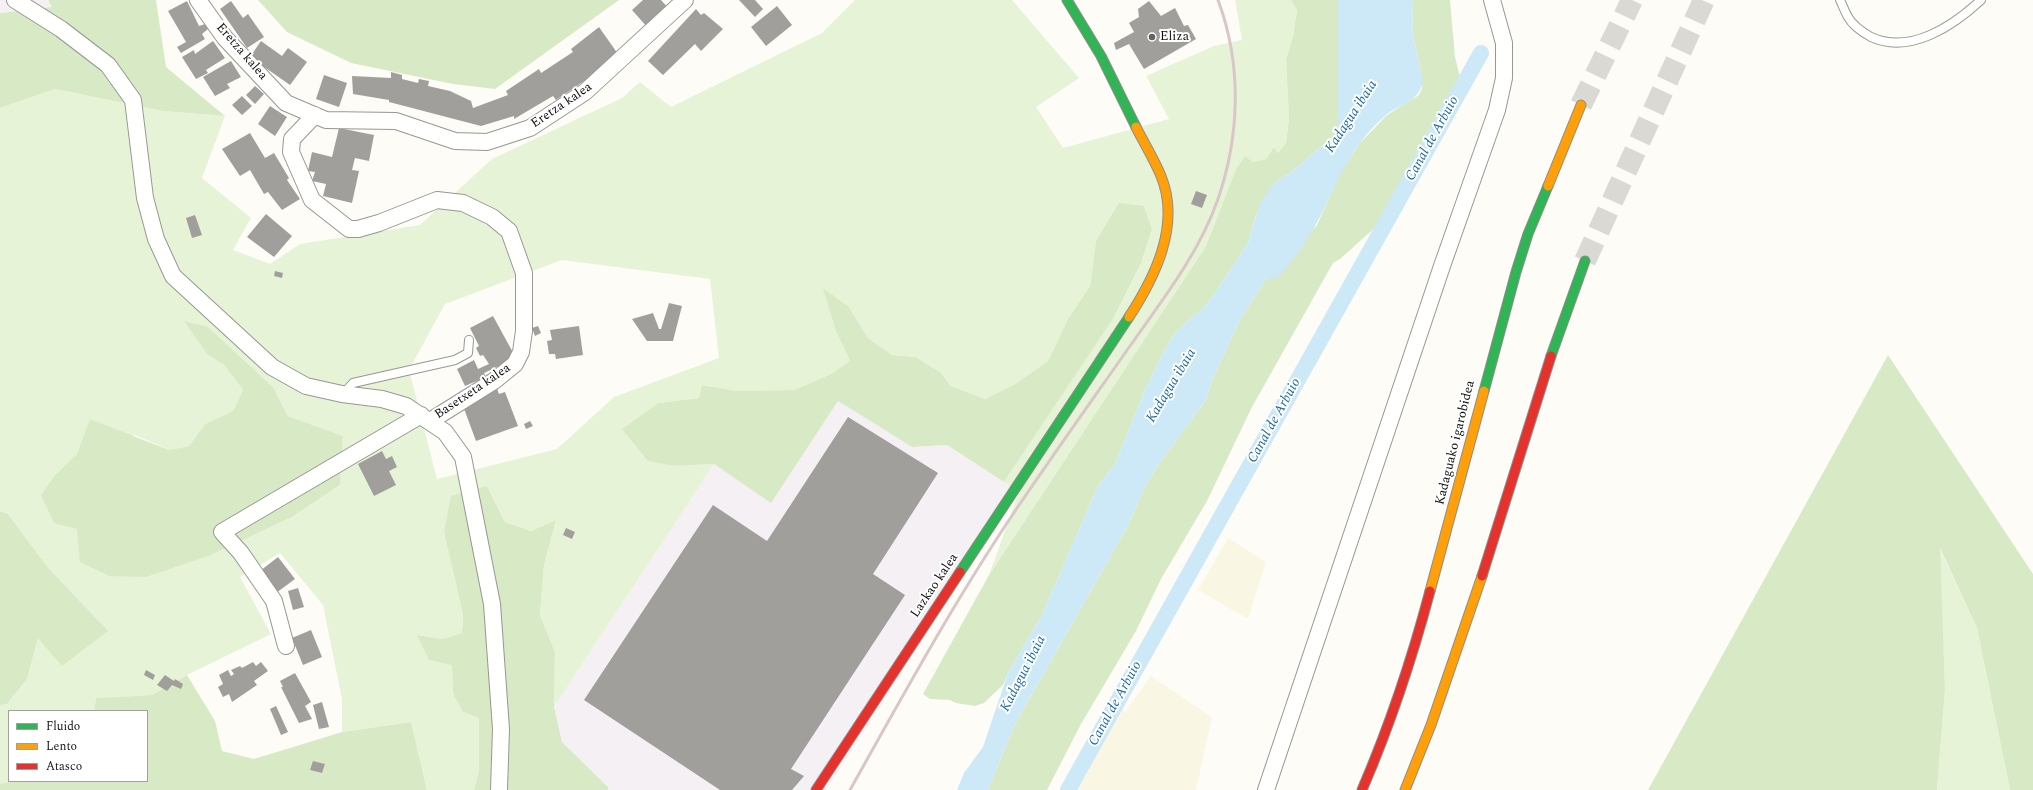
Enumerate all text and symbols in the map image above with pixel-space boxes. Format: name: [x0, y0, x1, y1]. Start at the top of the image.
street label: Eretza kalea: [212, 20, 270, 84]
place label: Eliza: [1160, 29, 1189, 45]
marker: Eliza: [1147, 32, 1157, 42]
water label: Kadagua ibaia: [1322, 78, 1382, 156]
street label: Eretza kalea: [529, 80, 595, 132]
water label: Canal de Arbuio: [1403, 94, 1463, 184]
water label: Kadagua ibaia: [1143, 346, 1201, 426]
street label: Basetxeta kalea: [432, 361, 514, 423]
water label: Canal de Arbuio: [1245, 376, 1305, 466]
street label: Kadaguako igarobidea: [1433, 379, 1479, 507]
street label: Lazkao kalea: [908, 551, 962, 621]
water label: Kadagua ibaia: [998, 633, 1050, 715]
water label: Canal de Arbuio: [1086, 659, 1146, 749]
legend: [8, 710, 148, 782]
text: Fluido: [46, 717, 80, 736]
text: Lento: [46, 737, 77, 756]
text: Atasco: [46, 757, 82, 776]

